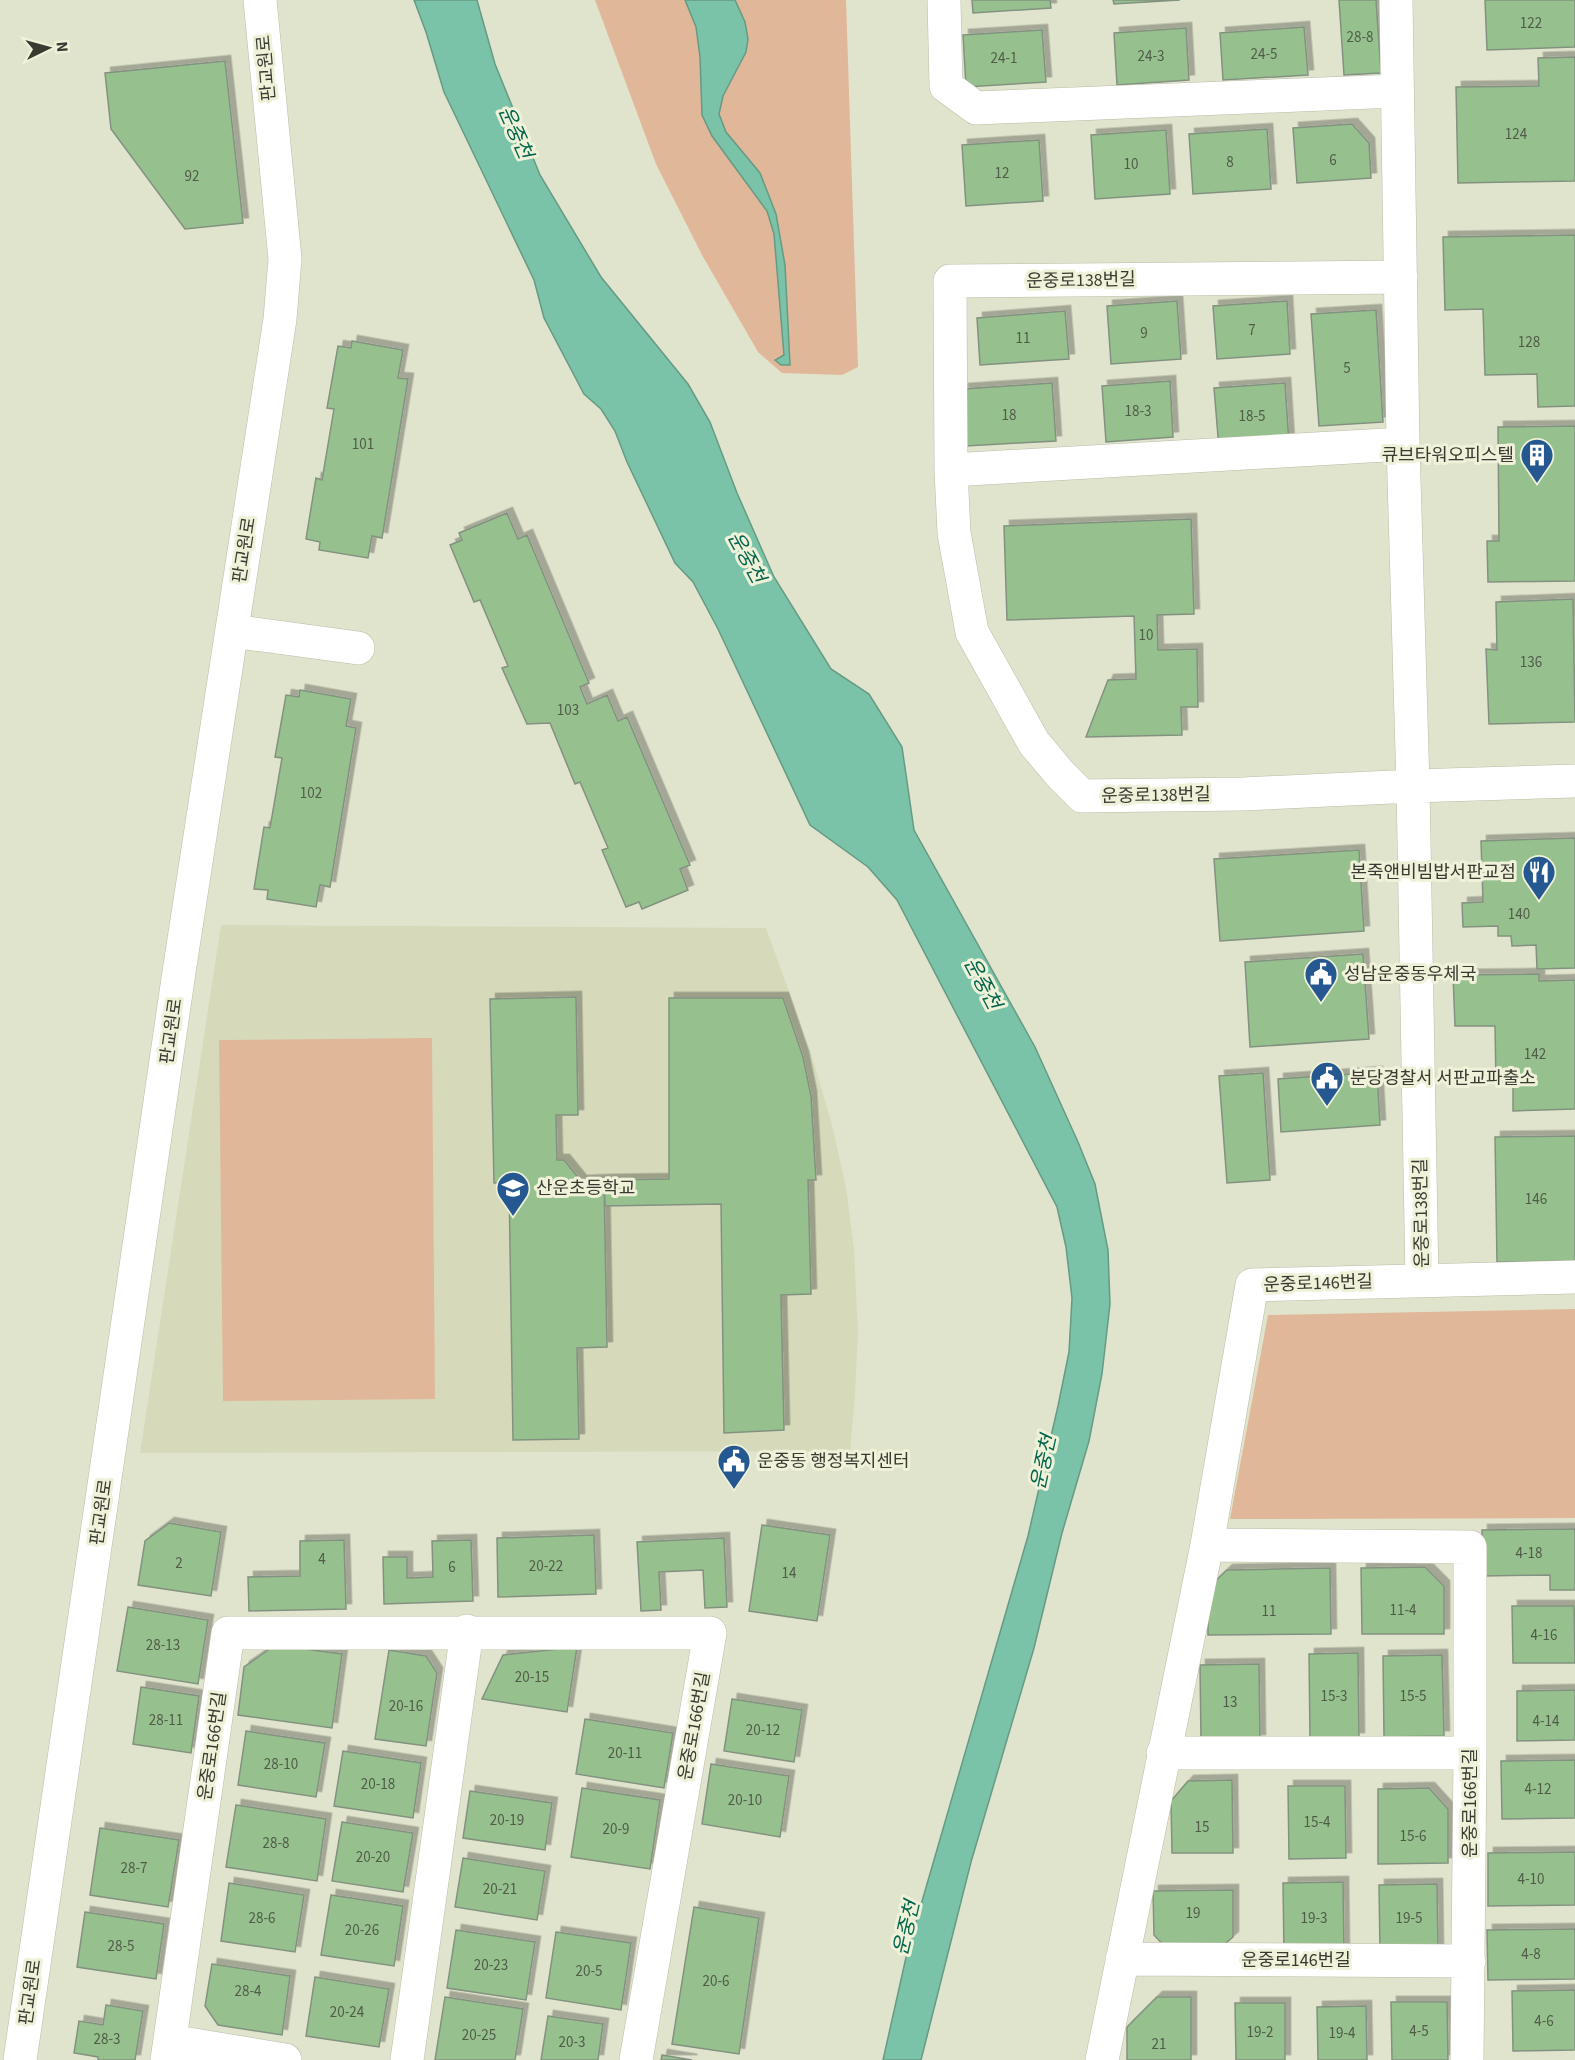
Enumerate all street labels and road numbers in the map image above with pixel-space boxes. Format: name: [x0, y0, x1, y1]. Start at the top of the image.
street label: 판교원로: [251, 34, 282, 102]
street label: 운중로138번길: [1026, 267, 1136, 294]
street label: 판교원로: [227, 515, 262, 585]
street label: 운중로138번길: [1101, 782, 1211, 809]
street label: 판교원로: [155, 997, 188, 1066]
street label: 운중로138번길: [1408, 1158, 1435, 1268]
street label: 운중로146번길: [1263, 1269, 1373, 1298]
street label: 판교원로: [85, 1478, 118, 1547]
street label: 운중로166번길: [673, 1670, 716, 1782]
street label: 운중로166번길: [192, 1690, 233, 1802]
street label: 운중로166번길: [1458, 1748, 1483, 1858]
street label: 운중로146번길: [1241, 1948, 1351, 1973]
street label: 판교원로: [14, 1958, 47, 2027]

